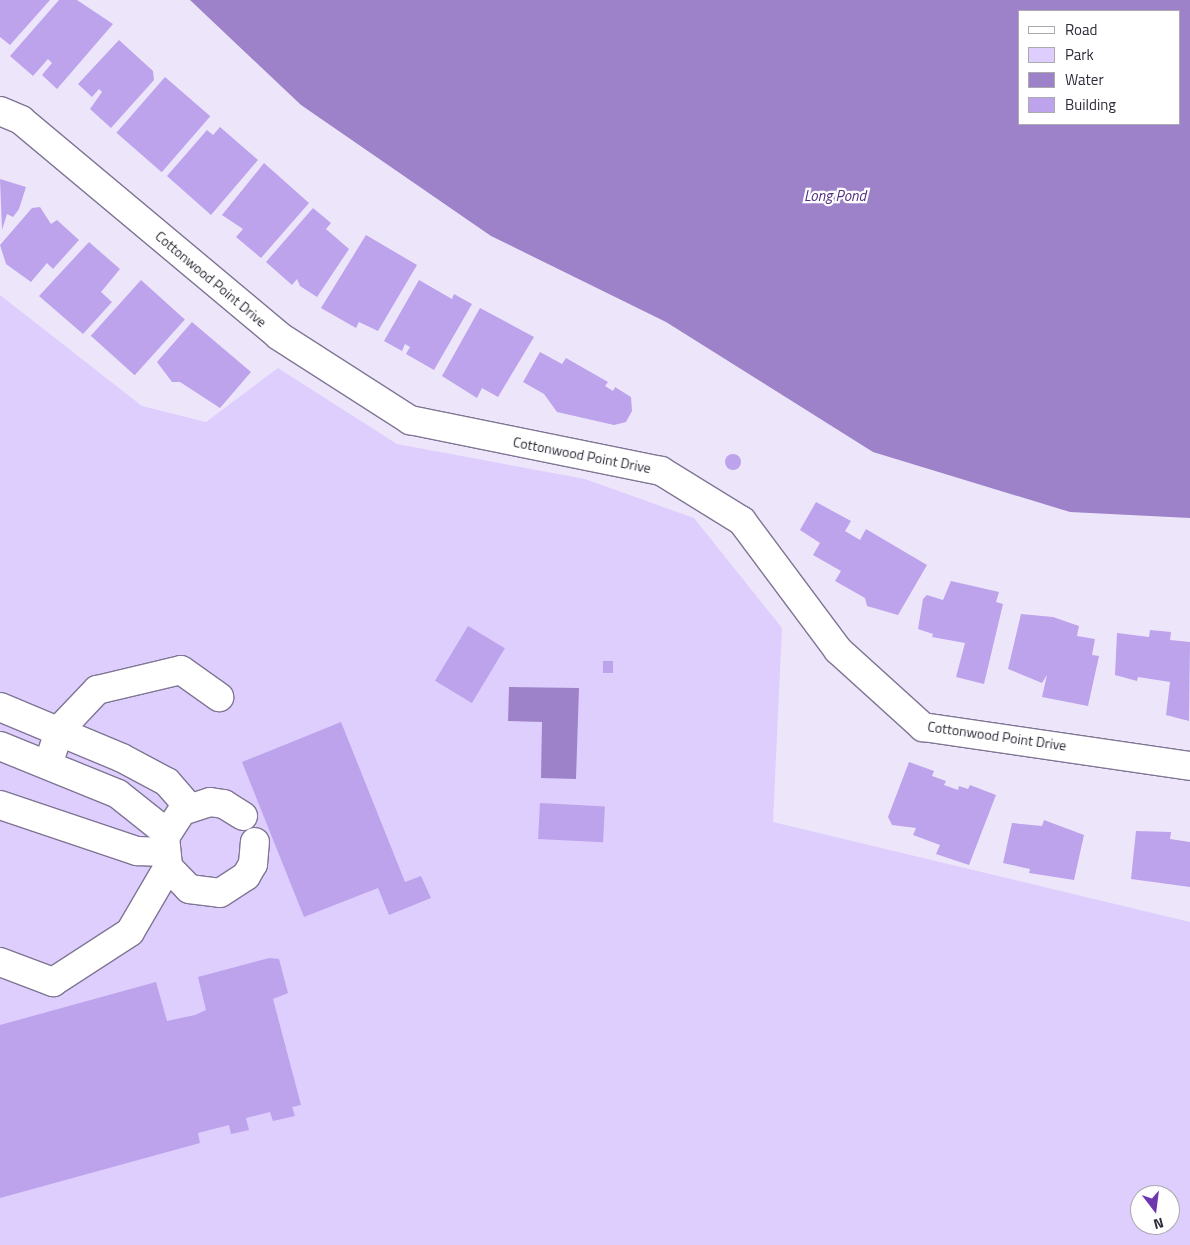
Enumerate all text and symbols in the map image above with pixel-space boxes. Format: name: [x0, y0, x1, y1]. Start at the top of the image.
legend: [1018, 10, 1180, 125]
text: Road: [1065, 18, 1097, 41]
text: Park: [1065, 43, 1094, 66]
text: Water: [1065, 68, 1104, 91]
text: Building: [1065, 93, 1116, 116]
water label: Long Pond: [804, 187, 866, 205]
street label: Cottonwood Point Drive: [152, 228, 270, 330]
street label: Cottonwood Point Drive: [512, 433, 652, 477]
street label: Cottonwood Point Drive: [926, 718, 1068, 754]
north arrow: [1130, 1185, 1180, 1235]
text: N: [1151, 1213, 1166, 1235]

